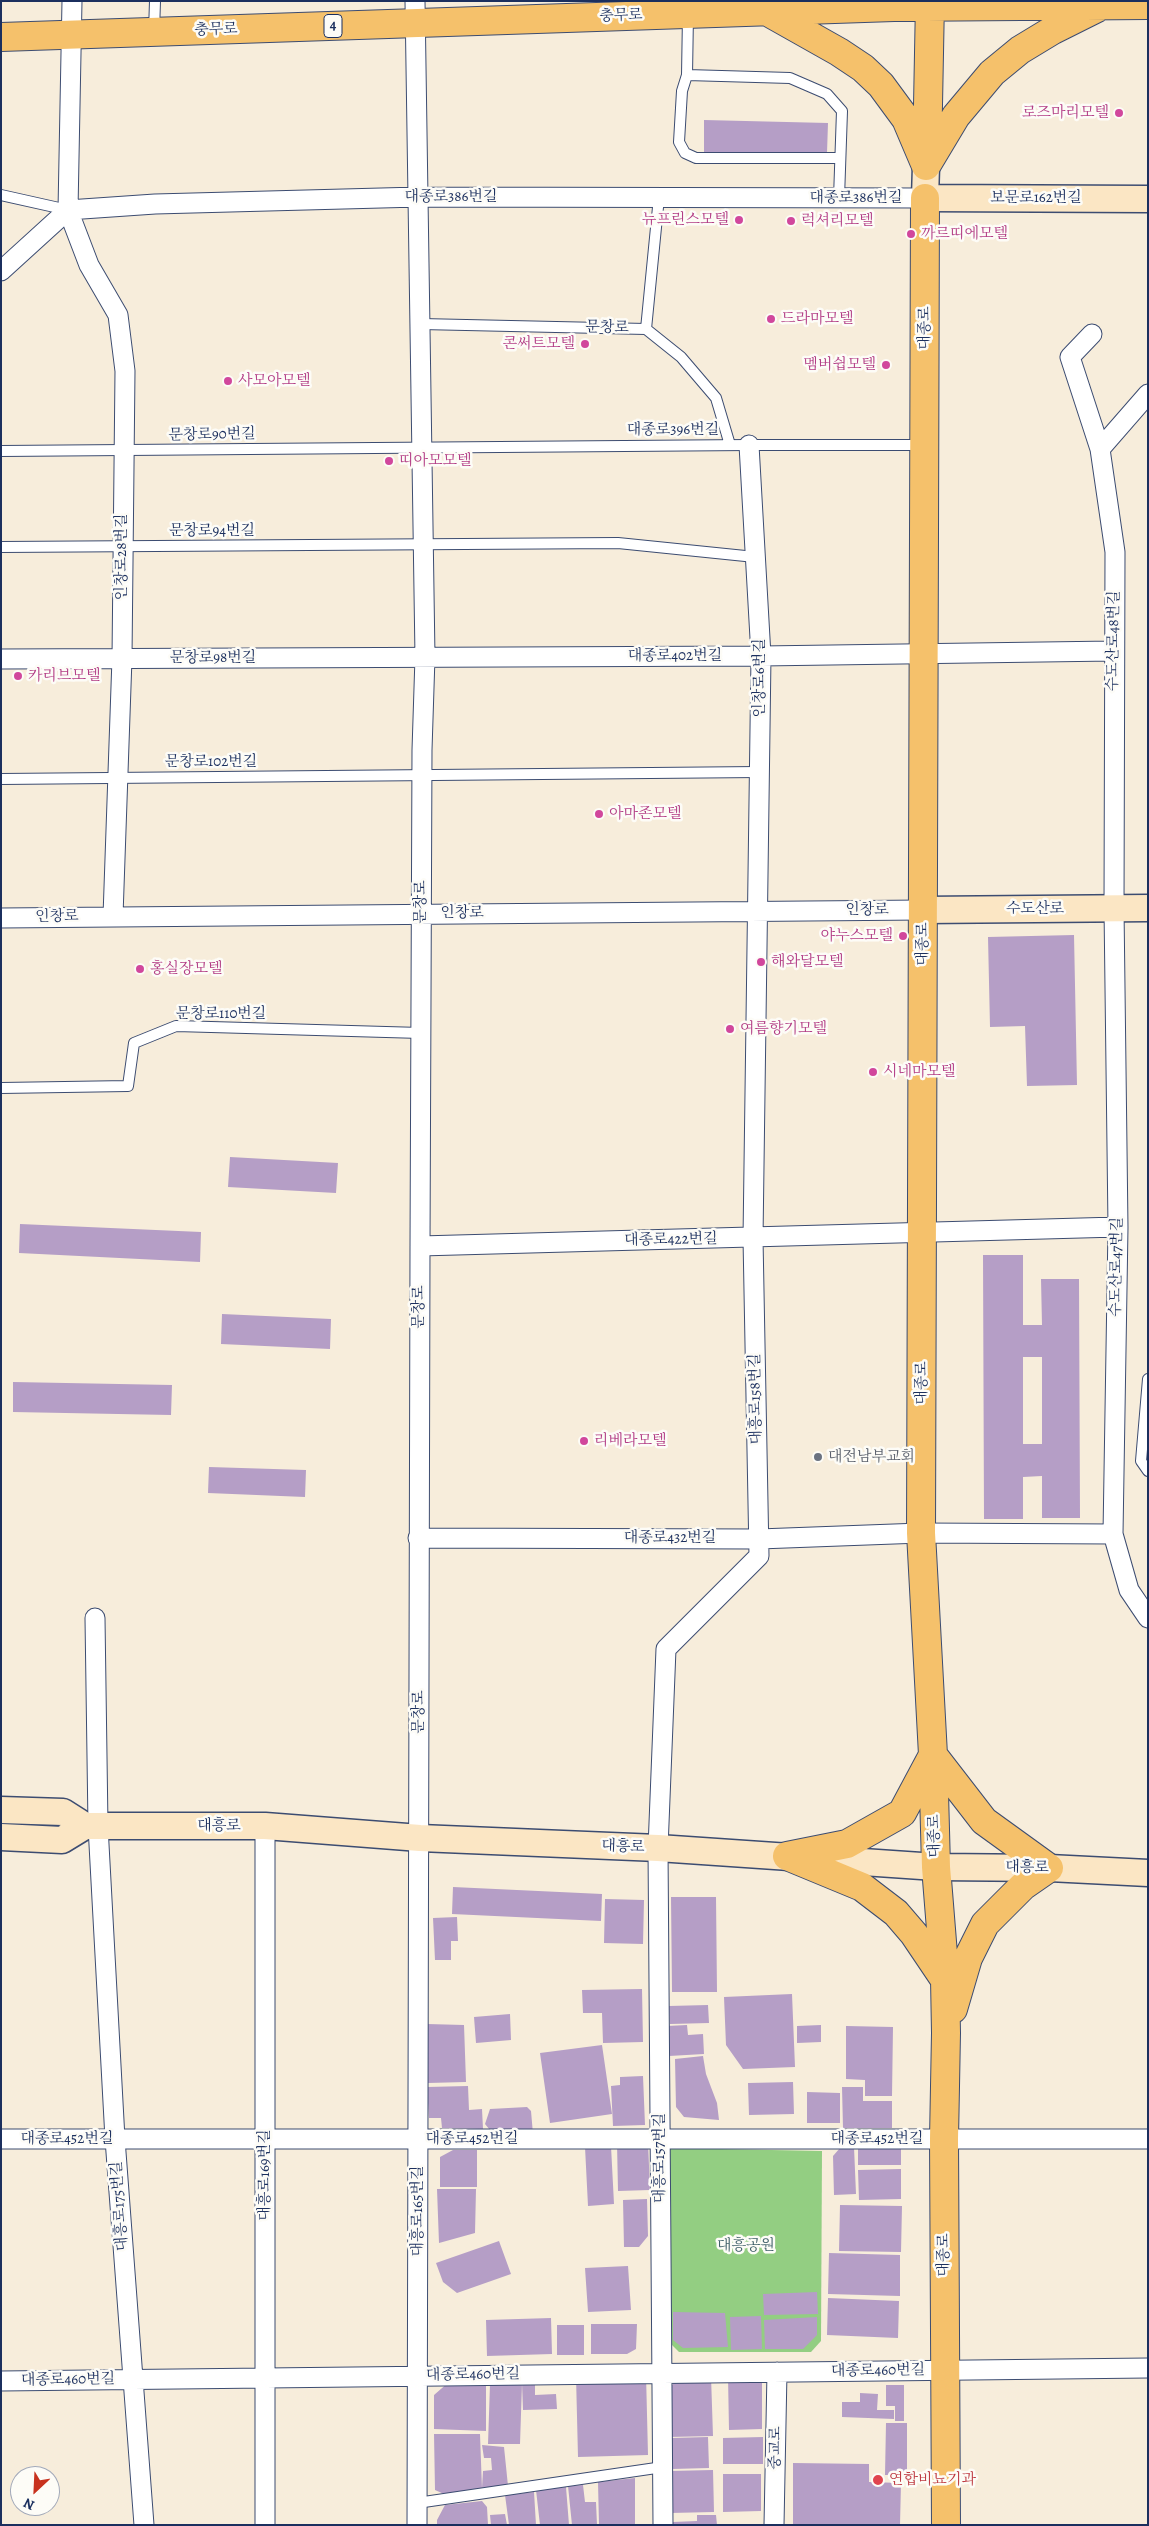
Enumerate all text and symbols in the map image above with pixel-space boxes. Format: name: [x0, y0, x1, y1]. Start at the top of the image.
street label: 충무로: [599, 6, 643, 26]
road number: 4: [324, 15, 342, 38]
street label: 충무로: [194, 20, 238, 40]
place label: 로즈마리모텔: [1022, 104, 1109, 122]
marker: 로즈마리모텔: [1113, 107, 1125, 119]
street label: 대종로386번길: [405, 188, 497, 206]
street label: 대종로386번길: [810, 189, 902, 207]
street label: 보문로162번길: [990, 189, 1082, 207]
place label: 뉴프린스모텔: [642, 211, 729, 229]
place label: 럭셔리모텔: [801, 212, 873, 230]
marker: 뉴프린스모텔: [733, 214, 745, 226]
marker: 럭셔리모텔: [785, 215, 797, 227]
place label: 까르띠에모텔: [921, 225, 1008, 243]
marker: 까르띠에모텔: [905, 228, 917, 240]
street label: 대종로: [916, 306, 934, 350]
place label: 드라마모텔: [781, 310, 853, 328]
marker: 드라마모텔: [765, 313, 777, 325]
street label: 문창로: [585, 319, 629, 337]
place label: 콘써트모텔: [503, 335, 575, 353]
marker: 콘써트모텔: [579, 338, 591, 350]
place label: 멤버쉽모텔: [804, 356, 876, 374]
marker: 멤버쉽모텔: [880, 359, 892, 371]
place label: 사모아모텔: [238, 372, 310, 390]
marker: 사모아모텔: [222, 375, 234, 387]
street label: 대종로396번길: [627, 421, 719, 439]
street label: 문창로90번길: [168, 425, 256, 445]
place label: 띠아모모텔: [399, 452, 471, 470]
marker: 띠아모모텔: [383, 455, 395, 467]
street label: 인창로28번길: [113, 514, 131, 600]
street label: 문창로94번길: [169, 522, 255, 540]
street label: 수도산로48번길: [1104, 590, 1124, 692]
street label: 인창로6번길: [751, 638, 769, 718]
street label: 대종로402번길: [628, 647, 722, 665]
street label: 문창로98번길: [170, 649, 256, 667]
place label: 카리브모텔: [28, 667, 100, 685]
marker: 카리브모텔: [12, 670, 24, 682]
street label: 문창로102번길: [165, 753, 257, 771]
place label: 아마존모텔: [609, 805, 681, 823]
marker: 아마존모텔: [593, 808, 605, 820]
street label: 문창로: [412, 880, 430, 924]
street label: 수도산로: [1006, 900, 1064, 918]
street label: 인창로: [845, 901, 889, 919]
street label: 인창로: [440, 904, 484, 922]
street label: 인창로: [35, 908, 79, 926]
street label: 대종로: [914, 922, 932, 966]
place label: 야누스모텔: [821, 927, 893, 945]
marker: 야누스모텔: [897, 930, 909, 942]
place label: 해와달모텔: [771, 953, 843, 971]
marker: 해와달모텔: [755, 956, 767, 968]
place label: 홍실장모텔: [150, 960, 222, 978]
marker: 홍실장모텔: [134, 963, 146, 975]
street label: 문창로110번길: [176, 1005, 266, 1023]
place label: 여름향기모텔: [740, 1020, 827, 1038]
marker: 여름향기모텔: [724, 1023, 736, 1035]
place label: 시네마모텔: [883, 1063, 955, 1081]
marker: 시네마모텔: [867, 1066, 879, 1078]
street label: 수도산로47번길: [1107, 1217, 1127, 1317]
street label: 대종로422번길: [624, 1230, 718, 1250]
street label: 문창로: [410, 1285, 428, 1329]
street label: 대흥로158번길: [746, 1353, 766, 1445]
street label: 대종로: [913, 1361, 931, 1405]
place label: 리베라모텔: [594, 1432, 666, 1450]
marker: 리베라모텔: [578, 1435, 590, 1447]
place label: 대전남부교회: [828, 1448, 915, 1466]
marker: 대전남부교회: [812, 1451, 824, 1463]
street label: 대종로432번길: [624, 1529, 716, 1547]
street label: 문창로: [410, 1690, 428, 1734]
street label: 대종로: [926, 1814, 944, 1858]
street label: 대흥로: [197, 1817, 241, 1835]
street label: 대흥로: [601, 1837, 645, 1857]
street label: 대흥로: [1005, 1859, 1049, 1877]
street label: 대흥로157번길: [651, 2113, 669, 2203]
street label: 대흥로169번길: [256, 2129, 274, 2221]
street label: 대종로452번길: [21, 2130, 113, 2148]
street label: 대종로452번길: [426, 2130, 518, 2148]
street label: 대종로452번길: [831, 2130, 923, 2148]
street label: 대흥로175번길: [108, 2160, 132, 2252]
street label: 대흥로165번길: [409, 2166, 427, 2256]
street label: 대종로: [935, 2233, 953, 2277]
park label: 대흥공원: [717, 2237, 775, 2255]
street label: 대종로460번길: [831, 2361, 925, 2381]
street label: 대종로460번길: [426, 2365, 520, 2385]
street label: 대종로460번길: [21, 2370, 115, 2390]
street label: 중교로: [767, 2426, 785, 2470]
north arrow: [10, 2466, 60, 2516]
place label: 연합비뇨기과: [889, 2471, 976, 2489]
marker: 연합비뇨기과: [871, 2473, 885, 2487]
text: N: [20, 2493, 38, 2515]

